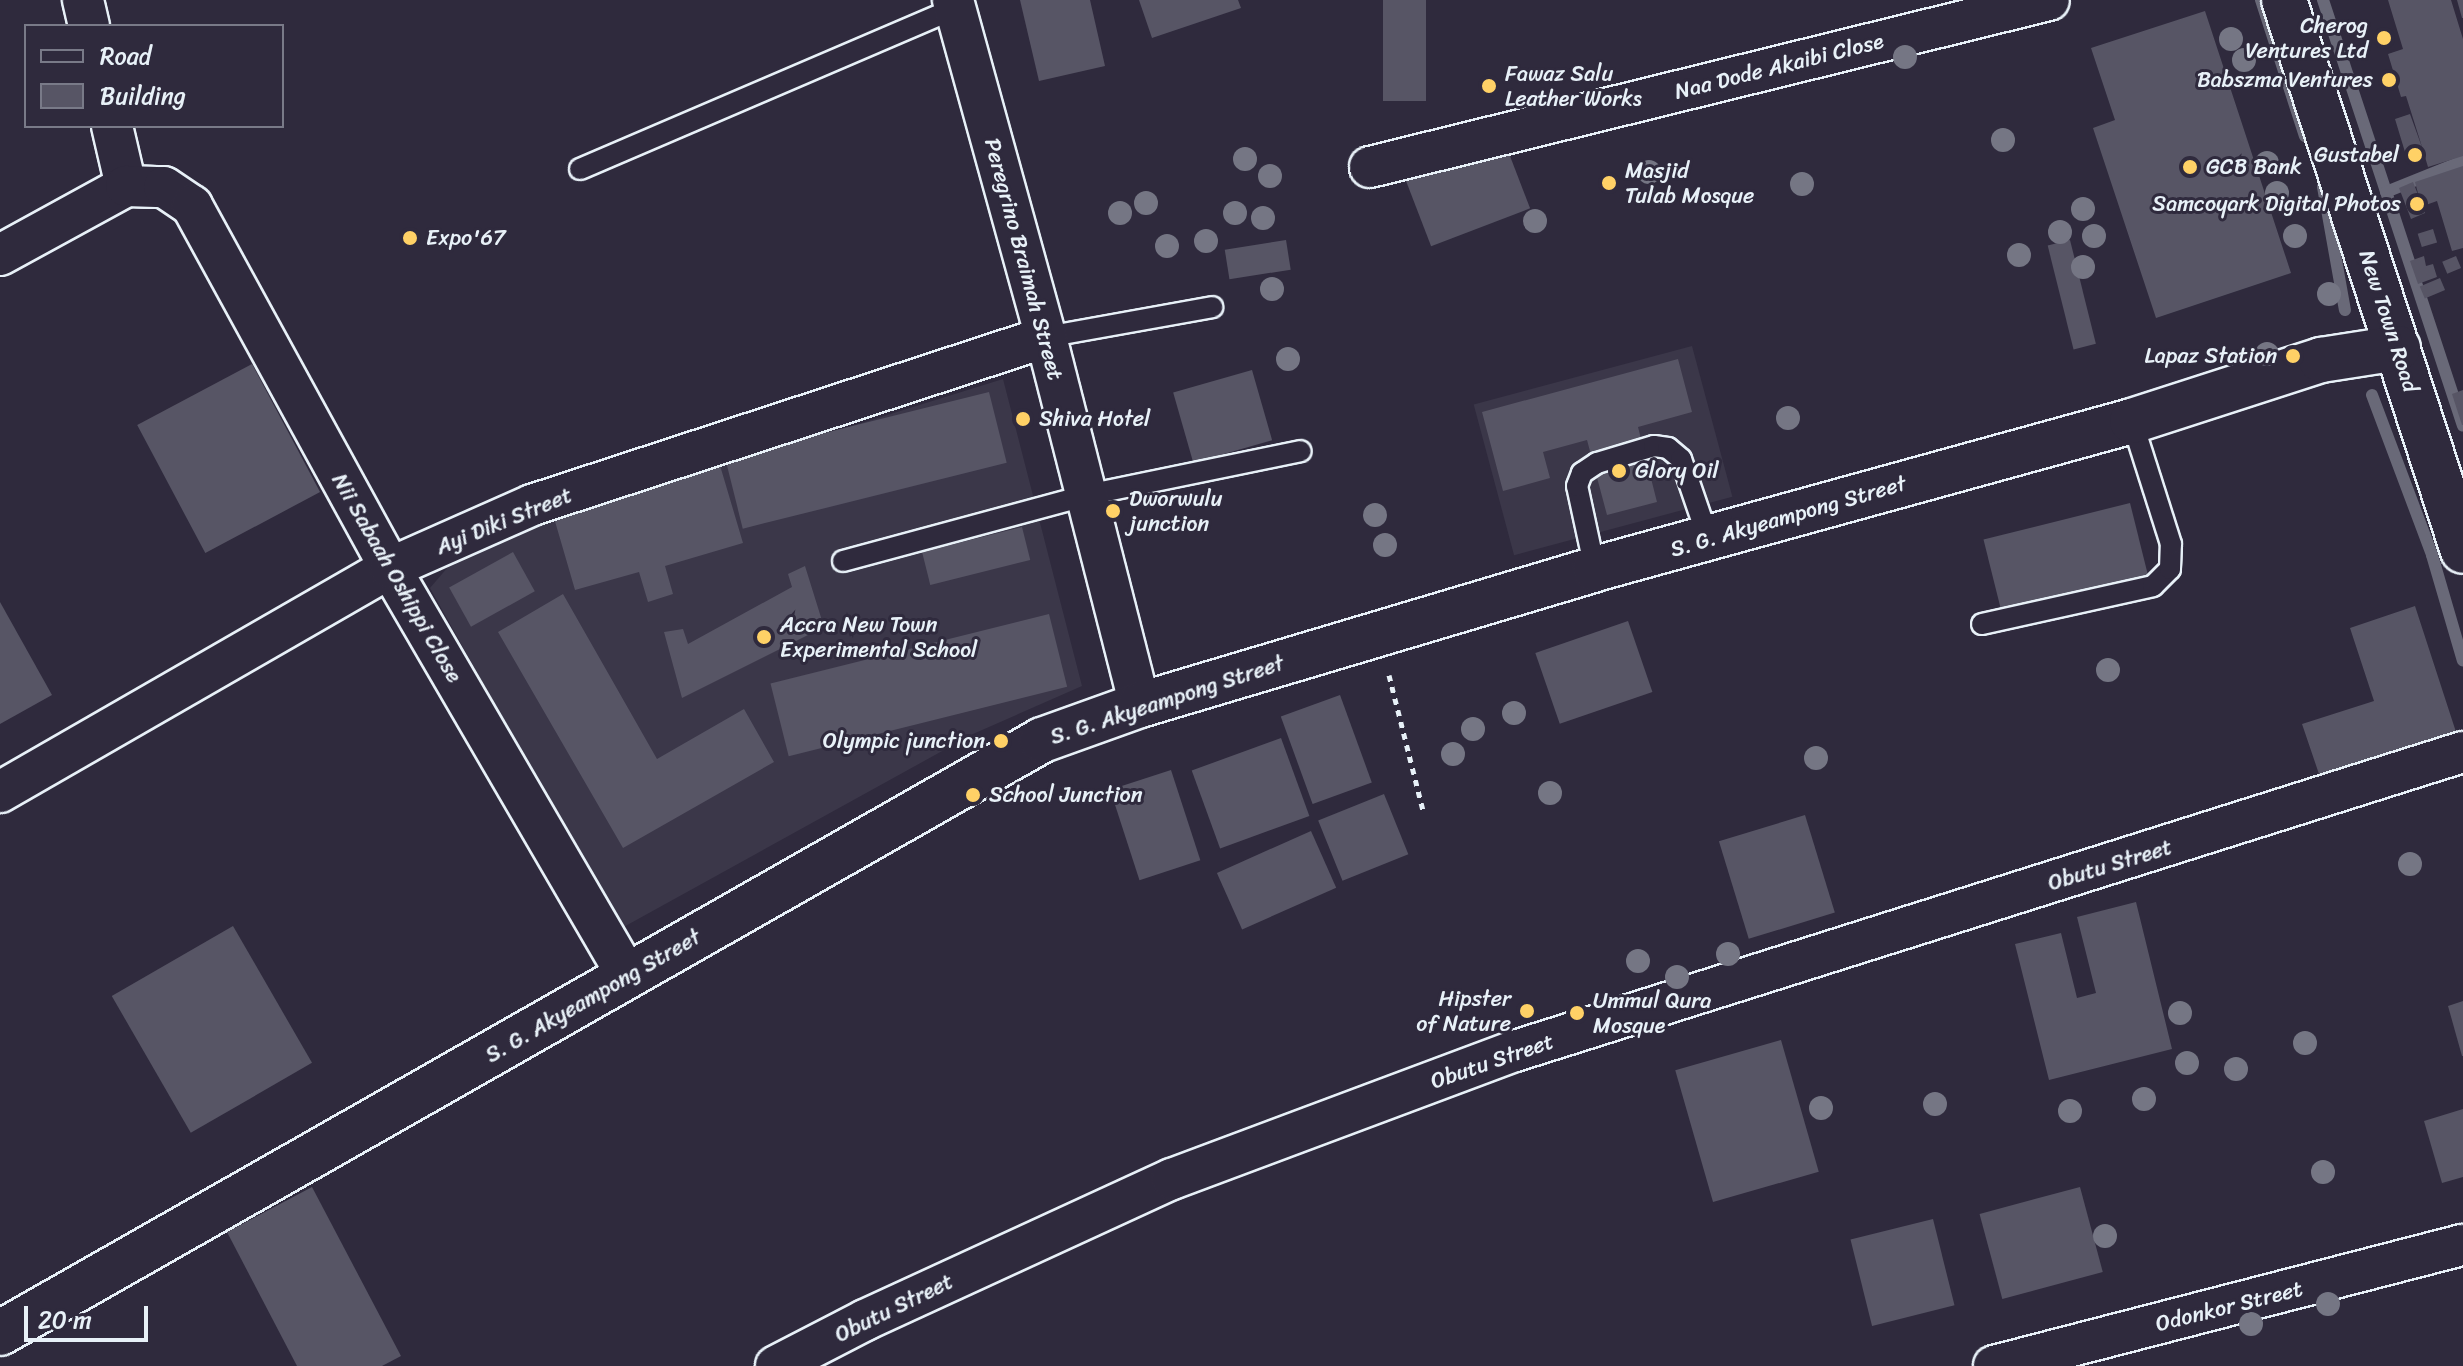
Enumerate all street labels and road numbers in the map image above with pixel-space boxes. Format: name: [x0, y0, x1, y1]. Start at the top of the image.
street label: Naa Dode Akaibi Close: [1671, 27, 1887, 105]
street label: Peregrino Braimah Street: [979, 135, 1069, 383]
street label: New Town Road: [2353, 246, 2425, 396]
street label: Nii Sabaah Oshippi Close: [326, 468, 468, 688]
street label: S. G. Akyeampong Street: [1667, 470, 1909, 562]
street label: Ayi Diki Street: [432, 482, 576, 560]
street label: S. G. Akyeampong Street: [1047, 650, 1287, 750]
street label: Obutu Street: [2044, 833, 2176, 897]
street label: S. G. Akyeampong Street: [481, 924, 705, 1068]
street label: Obutu Street: [1427, 1027, 1557, 1095]
street label: Obutu Street: [830, 1268, 958, 1348]
street label: Odonkor Street: [2153, 1275, 2305, 1337]

